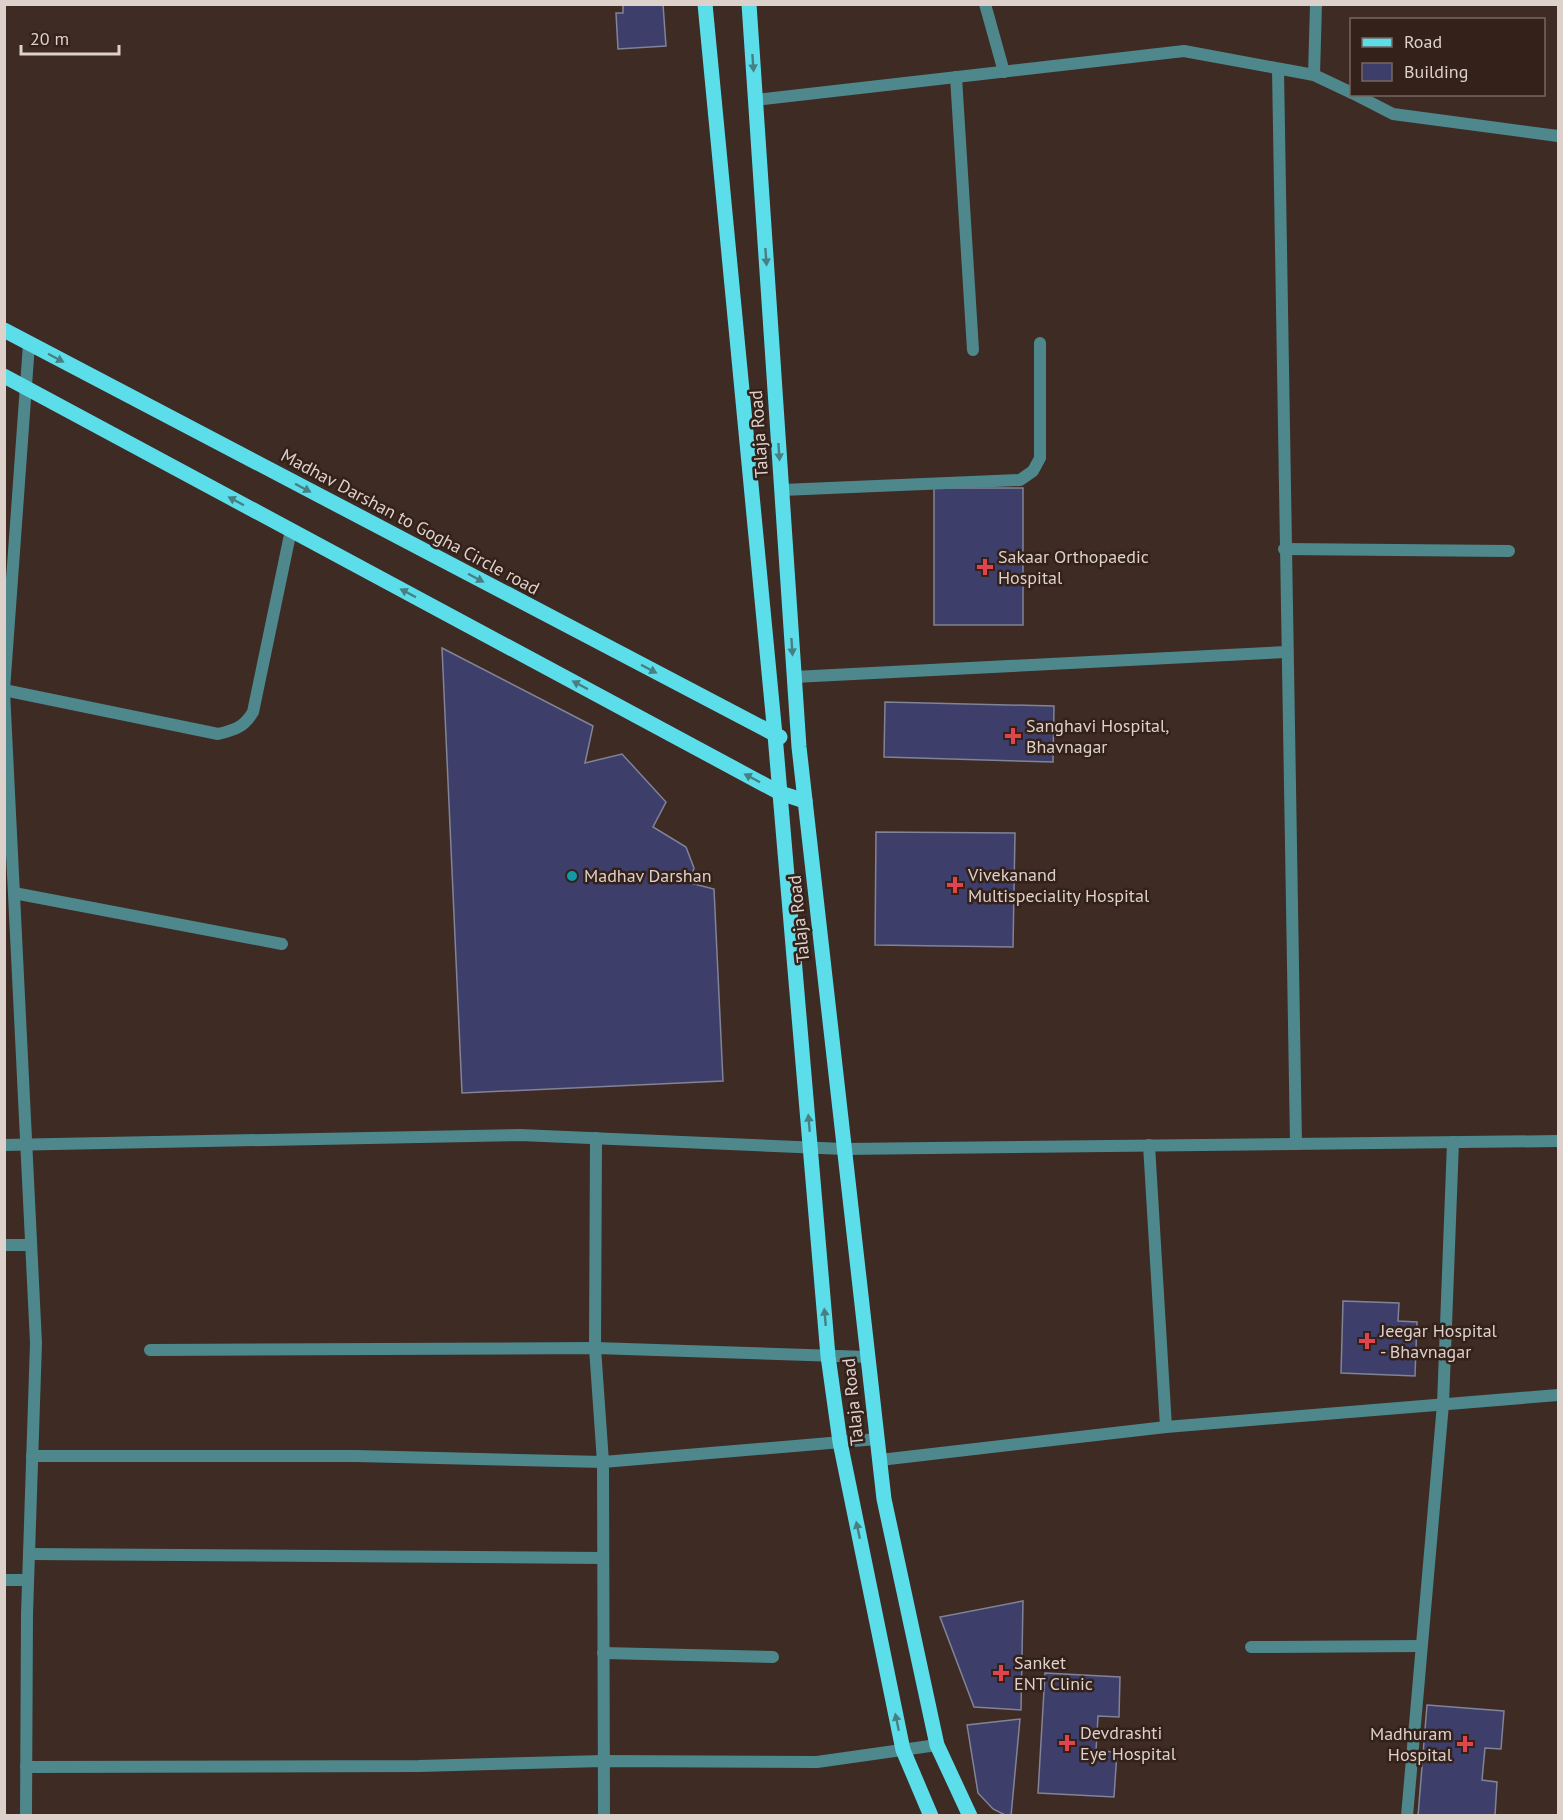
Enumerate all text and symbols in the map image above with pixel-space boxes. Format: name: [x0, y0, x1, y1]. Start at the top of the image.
scale bar: [21, 18, 118, 56]
legend: [1350, 18, 1545, 96]
text: 20 m: [30, 27, 69, 50]
text: Road: [1404, 30, 1442, 53]
one-way arrow: [749, 53, 758, 72]
text: Building: [1404, 60, 1468, 83]
one-way arrow: [762, 248, 771, 267]
one-way arrow: [48, 353, 65, 363]
street label: Talaja Road: [744, 389, 773, 479]
street label: Madhav Darshan to Gogha Circle road: [277, 443, 543, 600]
one-way arrow: [775, 443, 784, 462]
one-way arrow: [295, 483, 312, 493]
one-way arrow: [228, 496, 245, 506]
place label: Sakaar Orthopaedic Hospital: [998, 545, 1149, 589]
marker: Sakaar Orthopaedic Hospital: [976, 558, 994, 576]
one-way arrow: [468, 573, 485, 583]
one-way arrow: [400, 588, 417, 598]
one-way arrow: [788, 637, 797, 656]
one-way arrow: [640, 664, 657, 673]
one-way arrow: [572, 680, 589, 690]
place label: Sanghavi Hospital, Bhavnagar: [1026, 714, 1169, 758]
marker: Sanghavi Hospital, Bhavnagar: [1004, 727, 1022, 745]
one-way arrow: [743, 773, 760, 783]
place label: Vivekanand Multispeciality Hospital: [967, 863, 1150, 907]
place label: Madhav Darshan: [584, 864, 711, 887]
marker: Madhav Darshan: [565, 869, 579, 883]
street label: Talaja Road: [782, 874, 815, 964]
marker: Vivekanand Multispeciality Hospital: [946, 876, 964, 894]
one-way arrow: [804, 1113, 814, 1132]
one-way arrow: [820, 1308, 830, 1327]
place label: Jeegar Hospital - Bhavnagar: [1379, 1319, 1498, 1363]
marker: Jeegar Hospital - Bhavnagar: [1358, 1332, 1376, 1350]
street label: Talaja Road: [836, 1357, 869, 1447]
one-way arrow: [853, 1521, 862, 1540]
place label: Sanket ENT Clinic: [1014, 1651, 1093, 1695]
marker: Sanket ENT Clinic: [992, 1664, 1010, 1682]
one-way arrow: [892, 1712, 901, 1731]
place label: Devdrashti Eye Hospital: [1080, 1721, 1177, 1765]
place label: Madhuram Hospital: [1370, 1722, 1453, 1766]
marker: Devdrashti Eye Hospital: [1058, 1734, 1076, 1752]
marker: Madhuram Hospital: [1456, 1735, 1474, 1753]

